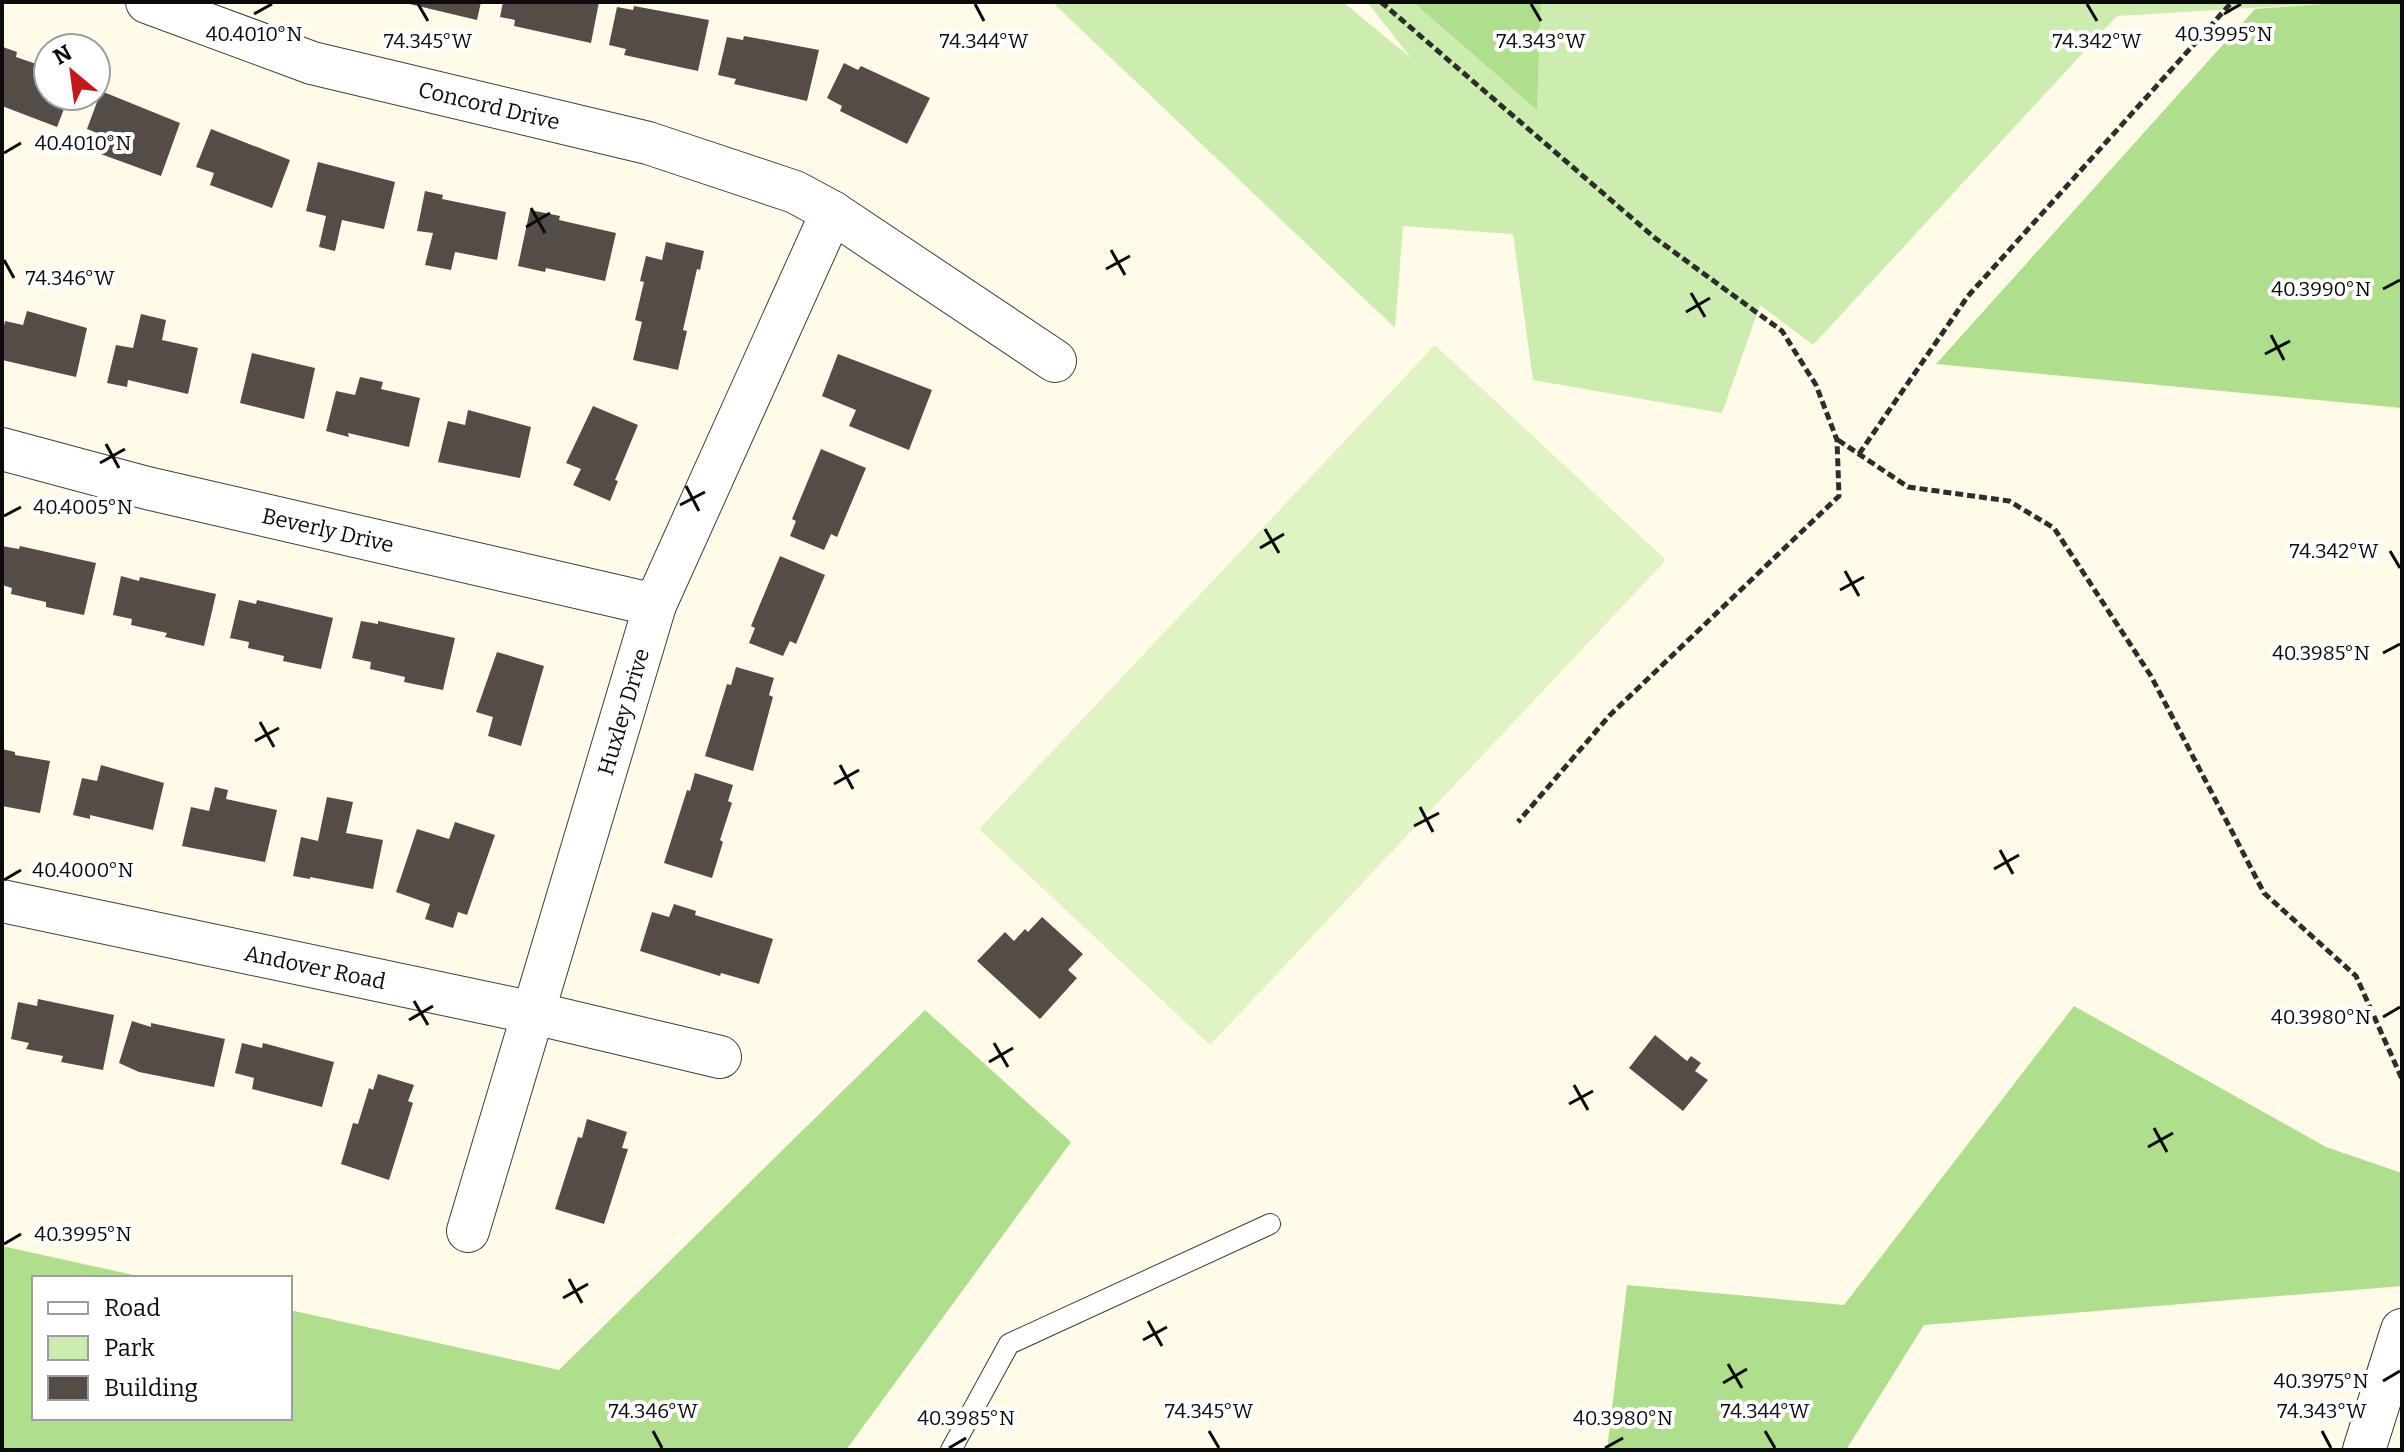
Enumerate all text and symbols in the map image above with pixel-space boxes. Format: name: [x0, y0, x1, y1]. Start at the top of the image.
text: 40.4010°N: [206, 22, 302, 46]
text: 40.3995°N: [2175, 22, 2273, 46]
text: 74.345°W: [384, 29, 473, 53]
text: 74.344°W: [939, 29, 1029, 53]
text: 74.343°W: [1496, 29, 1586, 53]
text: 74.342°W: [2052, 29, 2142, 53]
north arrow: [32, 32, 112, 112]
text: N: [49, 39, 77, 71]
street label: Concord Drive: [416, 75, 563, 135]
text: 40.4010°N: [35, 131, 131, 155]
text: 74.346°W: [25, 266, 115, 290]
text: 40.3990°N: [2271, 277, 2371, 301]
text: 40.4005°N: [33, 495, 133, 519]
street label: Beverly Drive: [260, 501, 397, 558]
text: 74.342°W: [2289, 539, 2379, 563]
text: 40.3985°N: [2272, 641, 2370, 665]
street label: Huxley Drive: [591, 645, 655, 778]
text: 40.4000°N: [32, 858, 134, 882]
street label: Andover Road: [242, 939, 388, 995]
text: 40.3980°N: [2271, 1005, 2371, 1029]
text: 40.3995°N: [34, 1222, 132, 1246]
legend: [32, 1276, 292, 1420]
text: Road: [104, 1294, 160, 1322]
text: Park: [104, 1334, 155, 1362]
text: 40.3975°N: [2273, 1369, 2369, 1393]
text: Building: [104, 1374, 198, 1402]
text: 74.346°W: [608, 1399, 698, 1423]
text: 74.345°W: [1165, 1399, 1254, 1423]
text: 74.344°W: [1720, 1399, 1810, 1423]
text: 74.343°W: [2277, 1399, 2367, 1423]
text: 40.3985°N: [917, 1406, 1015, 1430]
text: 40.3980°N: [1573, 1406, 1673, 1430]

